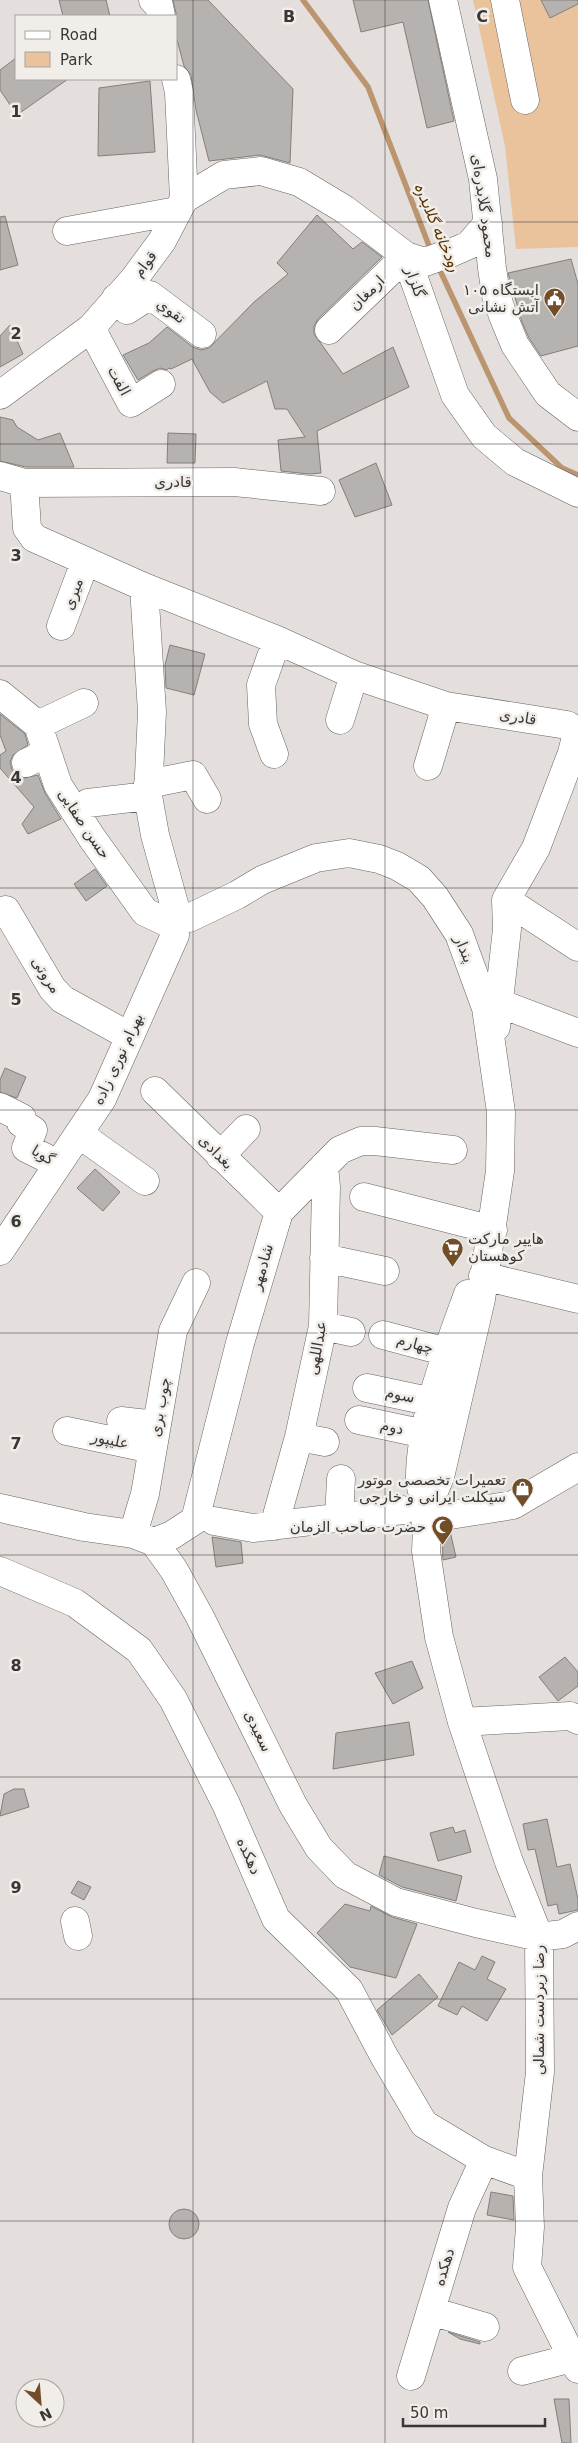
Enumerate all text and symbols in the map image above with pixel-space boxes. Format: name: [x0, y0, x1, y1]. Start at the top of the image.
text: B: [283, 7, 295, 26]
text: C: [476, 7, 488, 26]
legend: [15, 15, 178, 80]
text: Road: [60, 26, 98, 44]
text: Park: [60, 51, 93, 69]
text: 1: [10, 102, 22, 121]
street label: محمود گلابدره‌ای: [468, 153, 500, 259]
water label: رودخانه گلابدره: [409, 180, 465, 275]
street label: قوام: [129, 247, 161, 281]
street label: گلزار: [401, 263, 429, 301]
street label: ارمغان: [346, 272, 388, 314]
place label: ایستگاه ۱۰۵ آتش نشانی: [463, 281, 540, 316]
public building icon: ایستگاه ۱۰۵ آتش نشانی: [543, 287, 567, 318]
street label: تقوي: [152, 295, 189, 328]
text: 2: [10, 324, 22, 343]
street label: الفت: [104, 363, 134, 399]
street label: قادری: [154, 473, 192, 491]
text: 3: [10, 546, 22, 565]
street label: میری: [59, 576, 87, 612]
street label: قادری: [498, 705, 538, 729]
text: 4: [10, 768, 22, 787]
street label: حسن صفایی: [54, 786, 114, 862]
street label: پندار: [449, 932, 478, 966]
street label: مروتی: [27, 953, 65, 997]
text: 5: [10, 990, 22, 1009]
street label: بهرام نوری زاده: [89, 1010, 147, 1108]
street label: بغدادی: [195, 1131, 237, 1173]
street label: گویا: [28, 1141, 58, 1169]
text: 6: [10, 1212, 22, 1231]
place label: هایپر مارکت کوهستان: [468, 1230, 544, 1265]
supermarket icon: هایپر مارکت کوهستان: [440, 1236, 464, 1267]
street label: شادمهر: [247, 1242, 277, 1293]
street label: عبداللهی: [303, 1320, 331, 1376]
street label: چهارم: [395, 1330, 435, 1358]
street label: چوب بری: [146, 1376, 174, 1438]
street label: سوم: [384, 1383, 416, 1407]
street label: دوم: [379, 1416, 405, 1438]
street label: علیپور: [88, 1427, 130, 1454]
text: 7: [10, 1434, 22, 1453]
place label: تعمیرات تخصصی موتور سیکلت ایرانی و خارجی: [357, 1471, 506, 1506]
shop icon: تعمیرات تخصصی موتور سیکلت ایرانی و خارجی: [510, 1477, 534, 1508]
mosque icon: حضرت صاحب الزمان: [430, 1515, 454, 1546]
place label: حضرت صاحب الزمان: [290, 1518, 426, 1536]
text: 8: [10, 1656, 22, 1675]
street label: سعیدی: [240, 1707, 276, 1755]
street label: دهکده: [233, 1835, 265, 1877]
text: 9: [10, 1878, 22, 1897]
street label: رضا زبردست شمالی: [530, 1945, 548, 2075]
street label: دهکده: [430, 2246, 458, 2288]
north arrow: [15, 2378, 65, 2428]
scale bar: [403, 2396, 546, 2428]
text: 50 m: [410, 2404, 448, 2422]
text: N: [37, 2405, 54, 2424]

